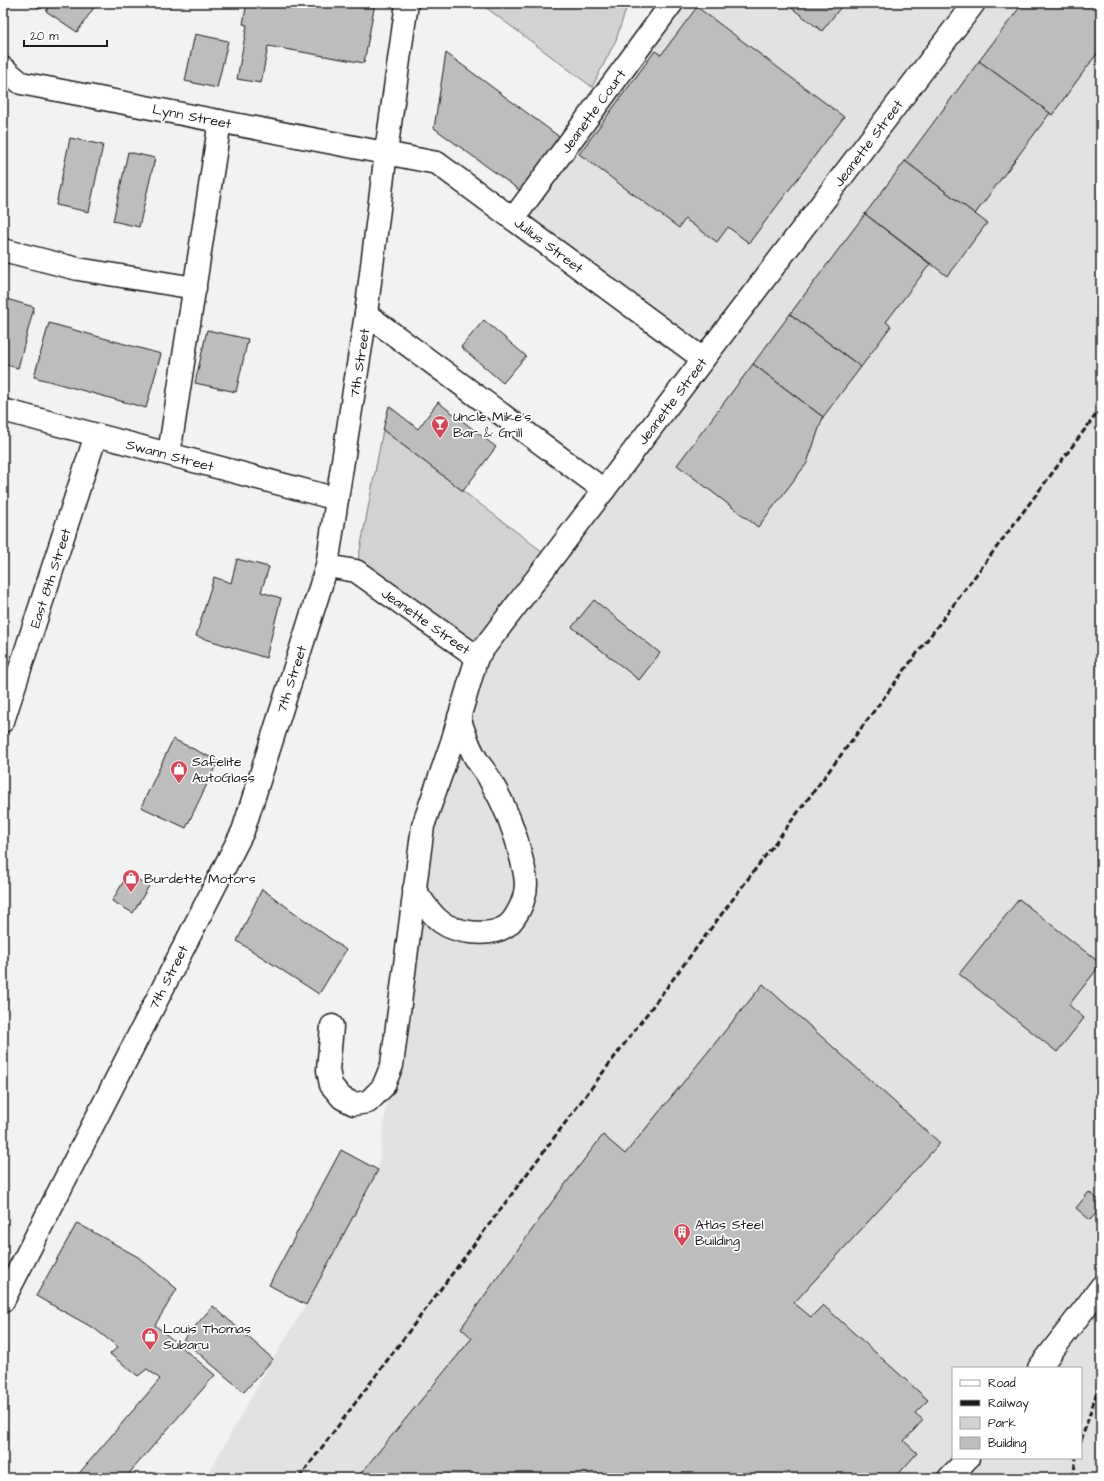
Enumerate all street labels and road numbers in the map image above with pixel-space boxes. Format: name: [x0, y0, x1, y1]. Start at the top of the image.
street label: Jeanette Court: [556, 65, 631, 158]
street label: Jeanette Street: [829, 96, 908, 191]
street label: Lynn Street: [151, 100, 233, 135]
street label: Julius Street: [510, 213, 587, 279]
street label: 7th Street: [345, 327, 375, 399]
street label: Jeanette Street: [633, 354, 712, 449]
street label: Swann Street: [124, 435, 216, 477]
street label: East 8th Street: [25, 525, 77, 631]
street label: Jeanette Street: [377, 584, 474, 660]
street label: 7th Street: [272, 643, 312, 716]
street label: 7th Street: [144, 941, 194, 1013]

